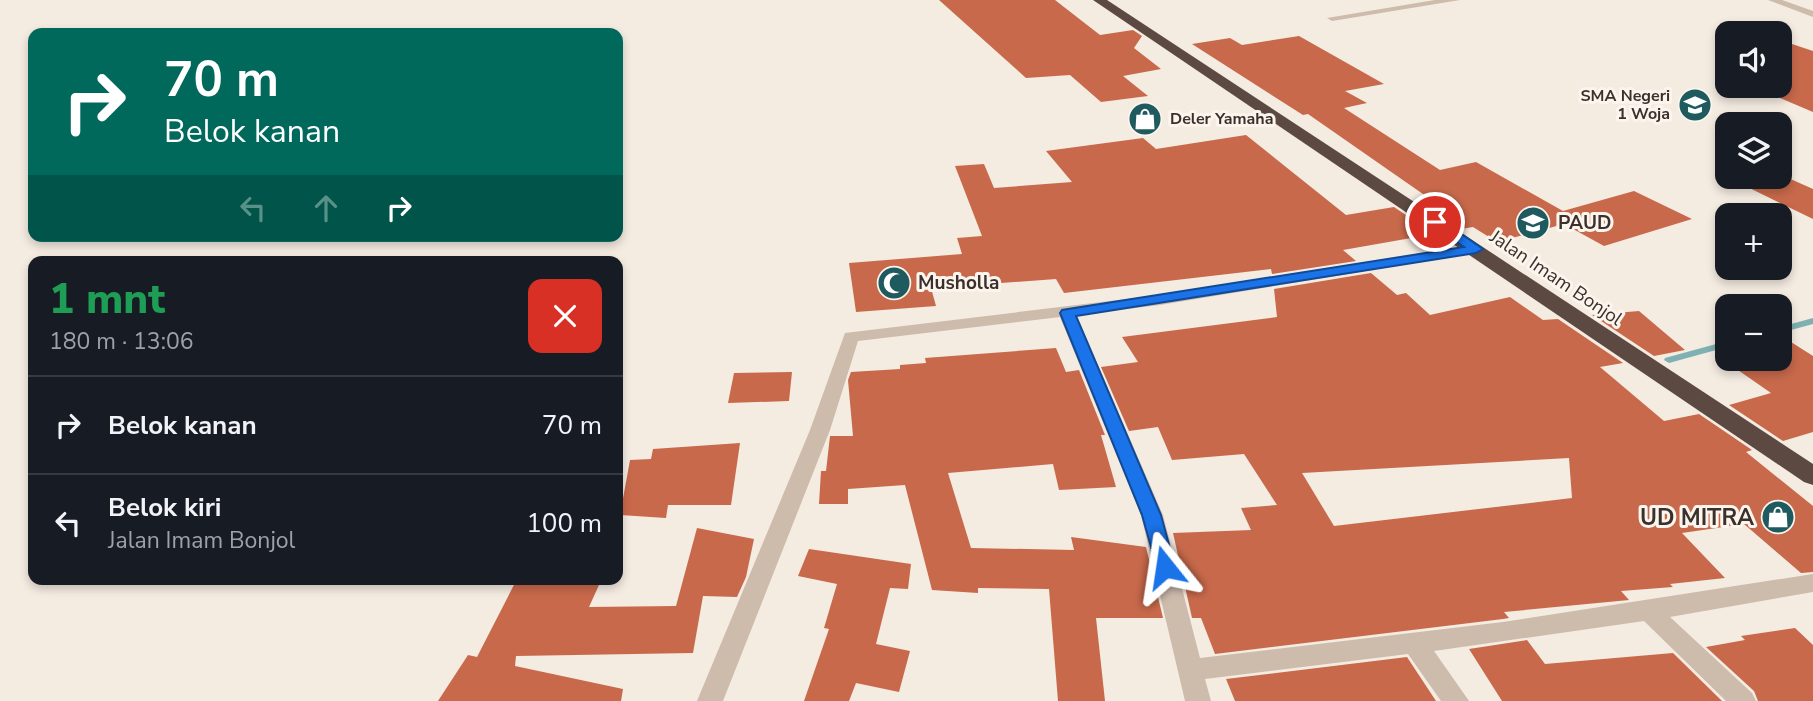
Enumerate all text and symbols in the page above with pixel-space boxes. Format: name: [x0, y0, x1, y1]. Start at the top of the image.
map controls: [1715, 21, 1792, 371]
button: sound: [1715, 21, 1792, 98]
text: 70 m: [164, 46, 279, 113]
icon: right: [49, 56, 140, 147]
place label: SMA Negeri 1 Woja: [1580, 85, 1670, 125]
school or university icon: SMA Negeri 1 Woja: [1676, 86, 1714, 124]
shop icon: Deler Yamaha: [1126, 100, 1164, 138]
place label: Deler Yamaha: [1170, 108, 1273, 130]
text: Belok kanan: [164, 110, 340, 153]
button: layers: [1715, 112, 1792, 189]
icon: left: [234, 189, 272, 227]
icon: ahead: [307, 189, 345, 227]
icon: right: [380, 189, 418, 227]
pin: [1405, 192, 1465, 252]
icon: arrive: [1416, 203, 1454, 241]
button: +: [1715, 203, 1792, 280]
school or university icon: PAUD: [1514, 204, 1552, 242]
place label: PAUD: [1558, 210, 1612, 236]
street label: Jalan Imam Bonjol: [1484, 223, 1628, 332]
mosque icon: Musholla: [875, 264, 913, 302]
place label: Musholla: [918, 270, 999, 296]
text: 1 mnt: [49, 271, 165, 328]
button: close: [528, 279, 602, 353]
button: −: [1715, 294, 1792, 371]
text: 180 m · 13:06: [49, 326, 194, 357]
icon: right: [49, 406, 87, 444]
text: Belok kanan: [108, 408, 257, 443]
text: 70 m: [542, 408, 602, 443]
text: Belok kiri: [108, 490, 221, 525]
shop icon: UD MITRA: [1759, 498, 1797, 536]
place label: UD MITRA: [1640, 502, 1755, 533]
icon: left: [49, 504, 87, 542]
text: 100 m: [526, 506, 602, 541]
text: Jalan Imam Bonjol: [108, 525, 295, 556]
position arrow: [1128, 530, 1202, 604]

